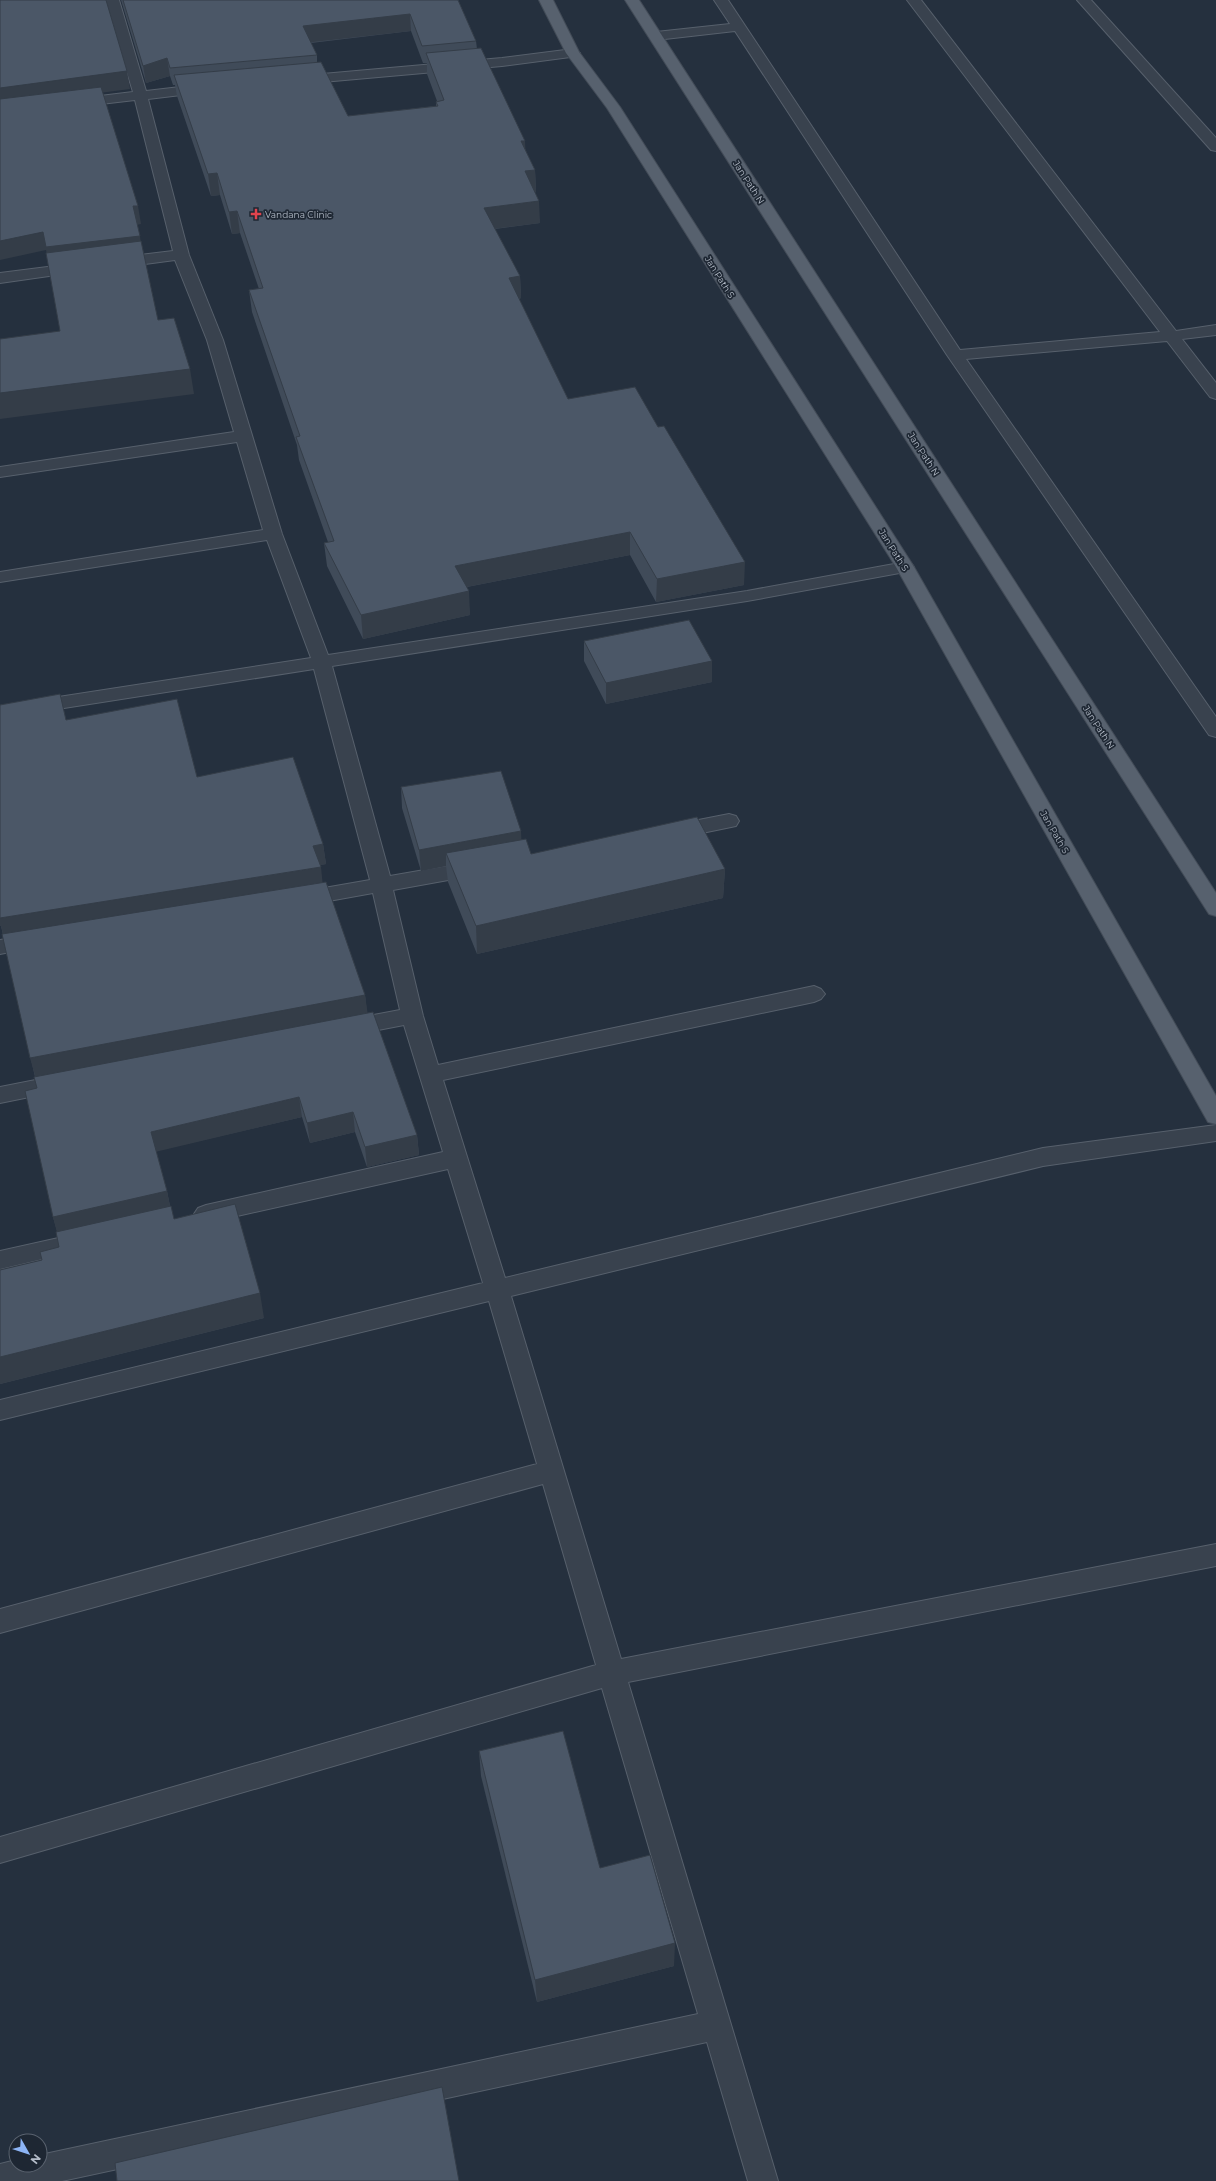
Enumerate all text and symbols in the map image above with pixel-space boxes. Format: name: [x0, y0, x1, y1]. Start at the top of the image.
street label: Jan Path N: [730, 157, 767, 206]
marker: Vandana Clinic: [250, 208, 262, 220]
place label: Vandana Clinic: [265, 209, 332, 220]
street label: Jan Path S: [702, 253, 738, 300]
street label: Jan Path N: [905, 429, 942, 478]
street label: Jan Path S: [876, 526, 912, 573]
street label: Jan Path N: [1080, 702, 1117, 751]
street label: Jan Path S: [1038, 808, 1072, 856]
north arrow: [8, 2133, 48, 2173]
text: N: [28, 2151, 44, 2167]

